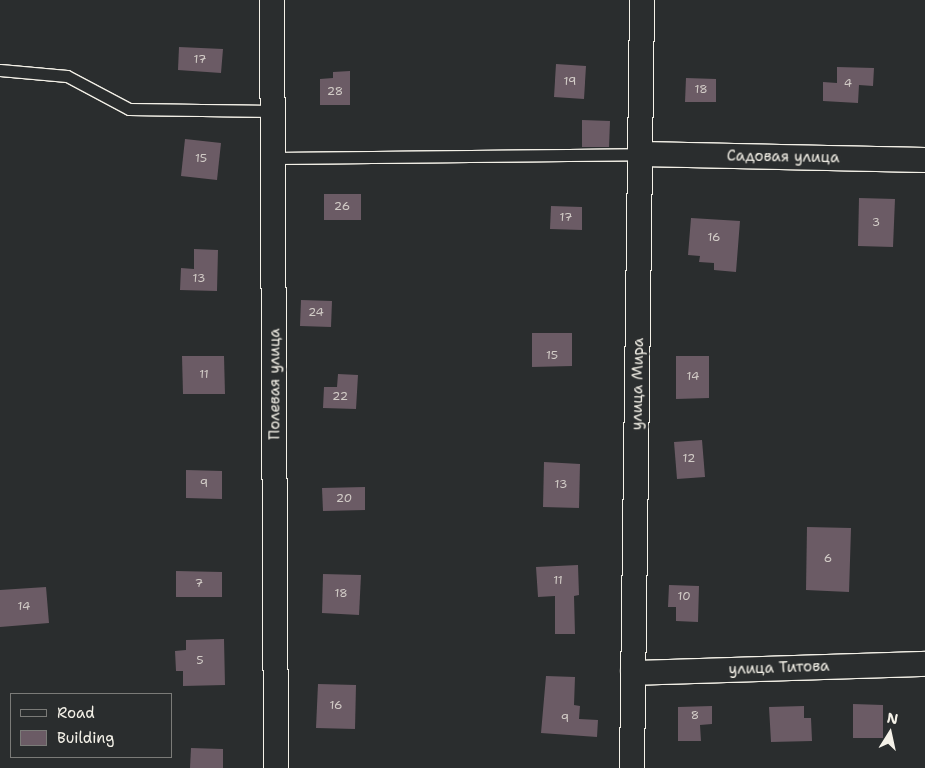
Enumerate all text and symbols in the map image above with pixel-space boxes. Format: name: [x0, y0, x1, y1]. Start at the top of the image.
house number: 17: [194, 53, 206, 67]
house number: 19: [564, 75, 576, 89]
house number: 4: [844, 77, 852, 91]
house number: 18: [694, 83, 708, 97]
house number: 28: [327, 85, 343, 99]
street label: Садовая улица: [726, 147, 840, 167]
house number: 15: [195, 152, 207, 166]
house number: 26: [334, 200, 350, 214]
house number: 17: [560, 211, 572, 225]
house number: 3: [872, 216, 880, 230]
house number: 16: [707, 231, 721, 245]
house number: 13: [193, 272, 205, 286]
house number: 24: [308, 306, 324, 320]
street label: Полевая улица: [266, 328, 284, 440]
street label: улица Мира: [628, 338, 648, 430]
house number: 15: [546, 349, 558, 363]
house number: 11: [199, 368, 209, 382]
house number: 14: [687, 370, 699, 384]
house number: 22: [332, 390, 348, 404]
house number: 12: [683, 452, 695, 466]
house number: 9: [200, 477, 208, 491]
house number: 13: [555, 478, 567, 492]
house number: 20: [336, 492, 352, 506]
house number: 6: [824, 552, 832, 566]
house number: 11: [553, 574, 563, 588]
house number: 7: [195, 577, 203, 591]
house number: 18: [334, 587, 348, 601]
house number: 10: [677, 590, 691, 604]
house number: 14: [18, 600, 30, 614]
house number: 5: [196, 654, 204, 668]
street label: улица Титова: [728, 657, 830, 679]
legend: [10, 693, 172, 758]
house number: 16: [329, 699, 343, 713]
text: Road: [57, 703, 95, 723]
north arrow: [865, 708, 915, 758]
text: N: [886, 708, 900, 728]
house number: 8: [691, 709, 699, 723]
house number: 9: [561, 712, 569, 726]
text: Building: [57, 728, 114, 748]

